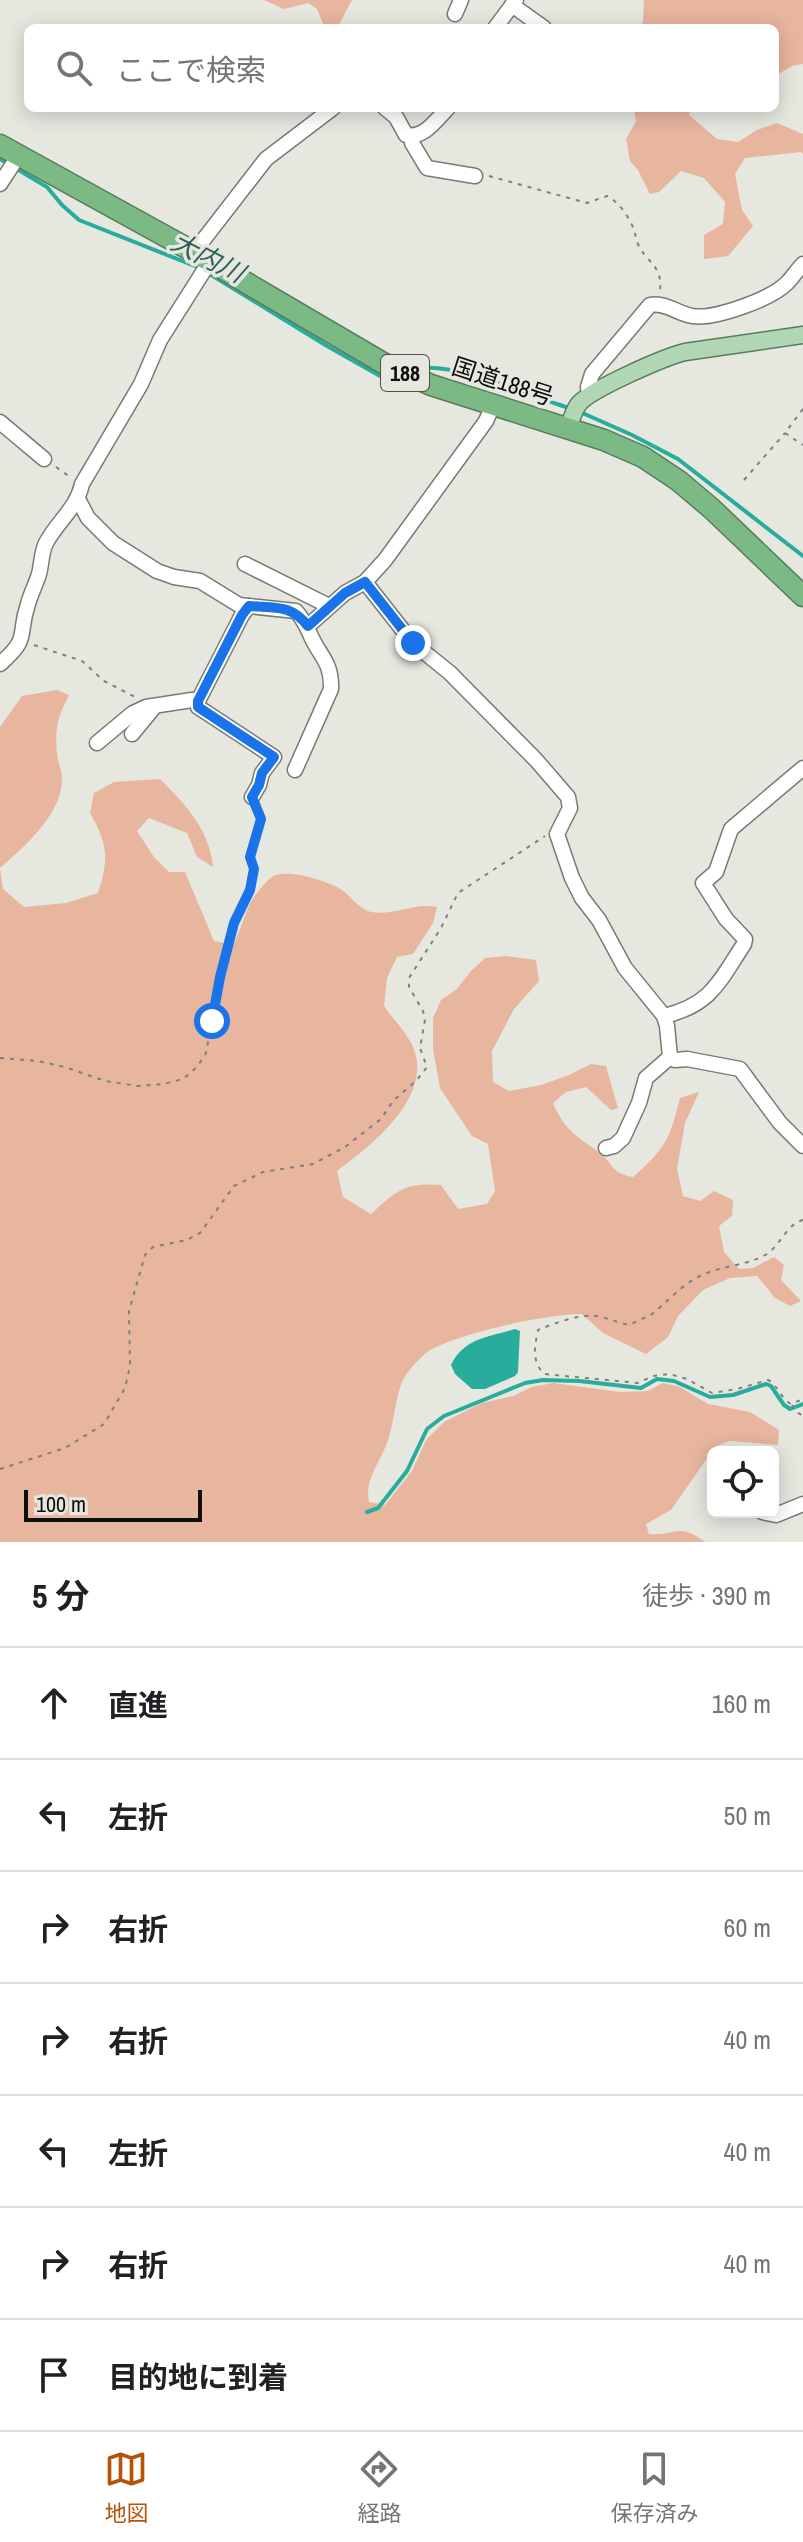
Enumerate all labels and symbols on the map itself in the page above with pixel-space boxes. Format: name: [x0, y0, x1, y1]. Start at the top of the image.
water label: 大内川: [165, 224, 253, 292]
street label: 国道188号: [448, 350, 558, 412]
road number: 188: [381, 355, 429, 391]
route end: [395, 625, 431, 661]
route start: [194, 1003, 230, 1039]
scale bar: [24, 1486, 202, 1522]

